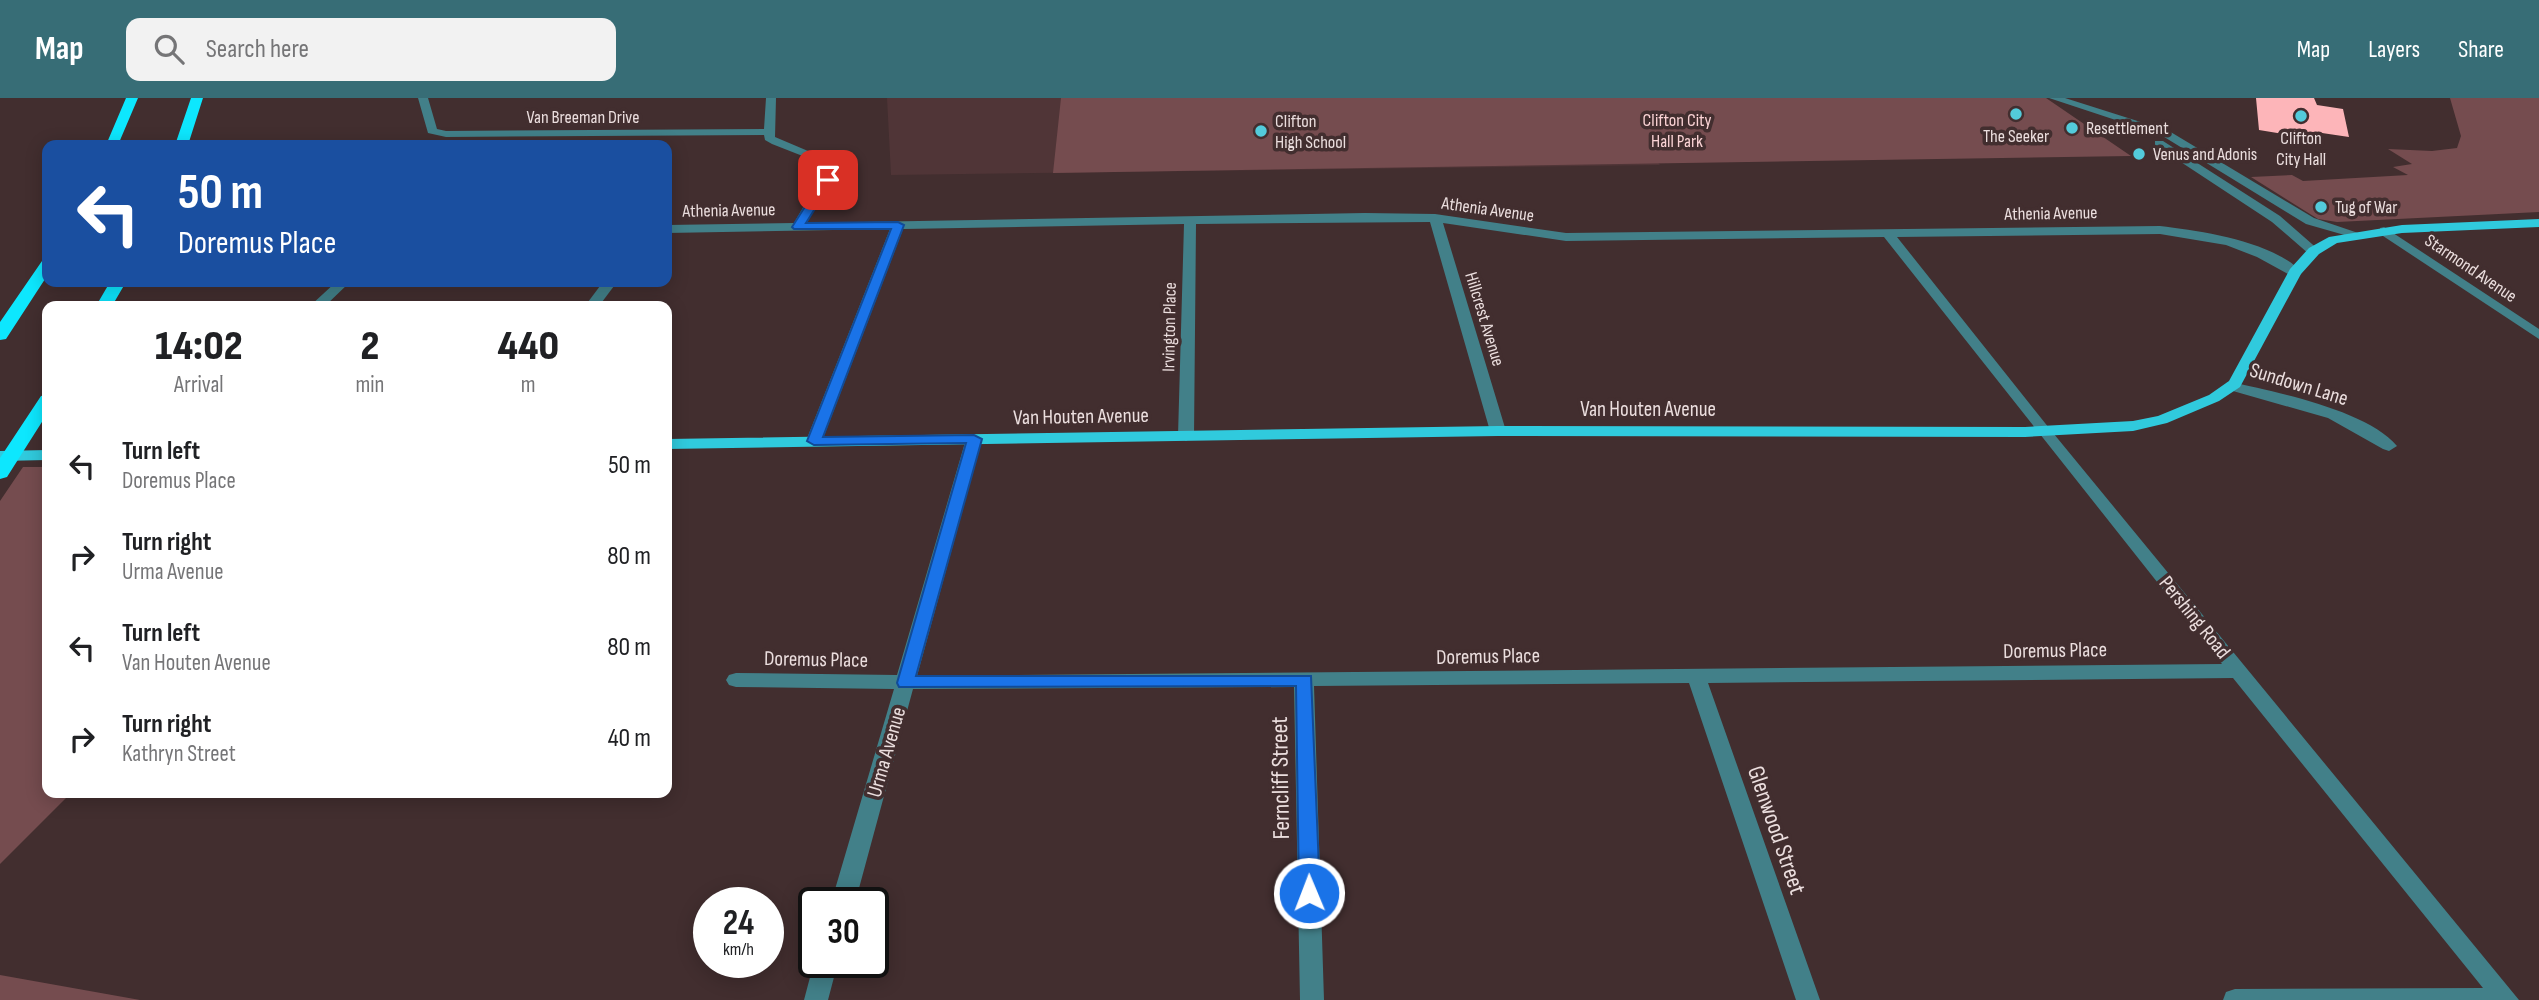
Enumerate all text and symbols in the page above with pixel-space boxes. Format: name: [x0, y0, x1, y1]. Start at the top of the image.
search box: [126, 18, 616, 81]
text: Map: [35, 29, 84, 69]
icon: search: [150, 30, 188, 68]
text: Search here: [206, 34, 309, 65]
text: Map: [2297, 35, 2330, 64]
text: Layers: [2368, 35, 2420, 64]
text: Share: [2458, 35, 2504, 64]
marker: The Seeker: [2008, 106, 2024, 122]
street label: Van Breeman Drive: [527, 107, 639, 128]
marker: Clifton City Hall: [2293, 108, 2309, 124]
park label: Clifton City Hall Park: [1643, 110, 1712, 152]
place label: Clifton High School: [1275, 111, 1346, 153]
place label: Resettlement: [2086, 118, 2169, 139]
marker: Resettlement: [2064, 120, 2080, 136]
marker: Clifton High School: [1253, 123, 1269, 139]
place label: The Seeker: [1983, 126, 2049, 147]
place label: Clifton City Hall: [2276, 128, 2326, 170]
place label: Venus and Adonis: [2153, 144, 2257, 165]
marker: Venus and Adonis: [2131, 146, 2147, 162]
pin: [798, 150, 858, 210]
icon: arrive: [809, 161, 847, 199]
text: 50 m: [178, 164, 263, 223]
icon: left: [63, 168, 154, 259]
street label: Athenia Avenue: [1439, 192, 1535, 226]
place label: Tug of War: [2335, 197, 2397, 218]
street label: Athenia Avenue: [681, 199, 776, 222]
marker: Tug of War: [2313, 199, 2329, 215]
street label: Athenia Avenue: [2003, 202, 2098, 225]
text: Doremus Place: [178, 224, 336, 263]
street label: Starmond Avenue: [2421, 230, 2521, 307]
street label: Hillcrest Avenue: [1460, 270, 1509, 369]
street label: Irvington Place: [1158, 282, 1181, 372]
text: 14:02: [155, 321, 243, 372]
text: 2: [361, 321, 379, 372]
text: 440: [497, 321, 559, 372]
street label: Sundown Lane: [2247, 358, 2351, 411]
text: Arrival: [174, 371, 224, 399]
text: min: [356, 371, 384, 399]
text: m: [521, 371, 536, 399]
street label: Van Houten Avenue: [1580, 397, 1716, 422]
street label: Van Houten Avenue: [1013, 403, 1149, 430]
text: Turn left: [122, 436, 200, 467]
icon: left: [63, 447, 101, 485]
text: 50 m: [608, 450, 651, 481]
text: Doremus Place: [122, 467, 236, 495]
text: Turn right: [122, 527, 211, 558]
icon: right: [63, 538, 101, 576]
text: 80 m: [607, 541, 651, 572]
text: Urma Avenue: [122, 558, 224, 586]
street label: Pershing Road: [2154, 571, 2236, 664]
text: Turn left: [122, 618, 200, 649]
icon: left: [63, 629, 101, 667]
text: 80 m: [607, 632, 651, 663]
street label: Doremus Place: [2003, 637, 2107, 664]
street label: Doremus Place: [1436, 643, 1540, 670]
street label: Doremus Place: [764, 646, 868, 673]
text: Van Houten Avenue: [122, 649, 271, 677]
street label: Urma Avenue: [862, 704, 911, 800]
text: Turn right: [122, 709, 211, 740]
street label: Ferncliff Street: [1265, 716, 1296, 840]
icon: right: [63, 720, 101, 758]
text: 40 m: [608, 723, 651, 754]
text: Kathryn Street: [122, 740, 236, 768]
street label: Glenwood Street: [1741, 762, 1812, 898]
position arrow: [1272, 856, 1346, 930]
speed limit sign: 30: [798, 887, 889, 978]
text: 24: [723, 902, 754, 945]
text: km/h: [723, 939, 754, 960]

